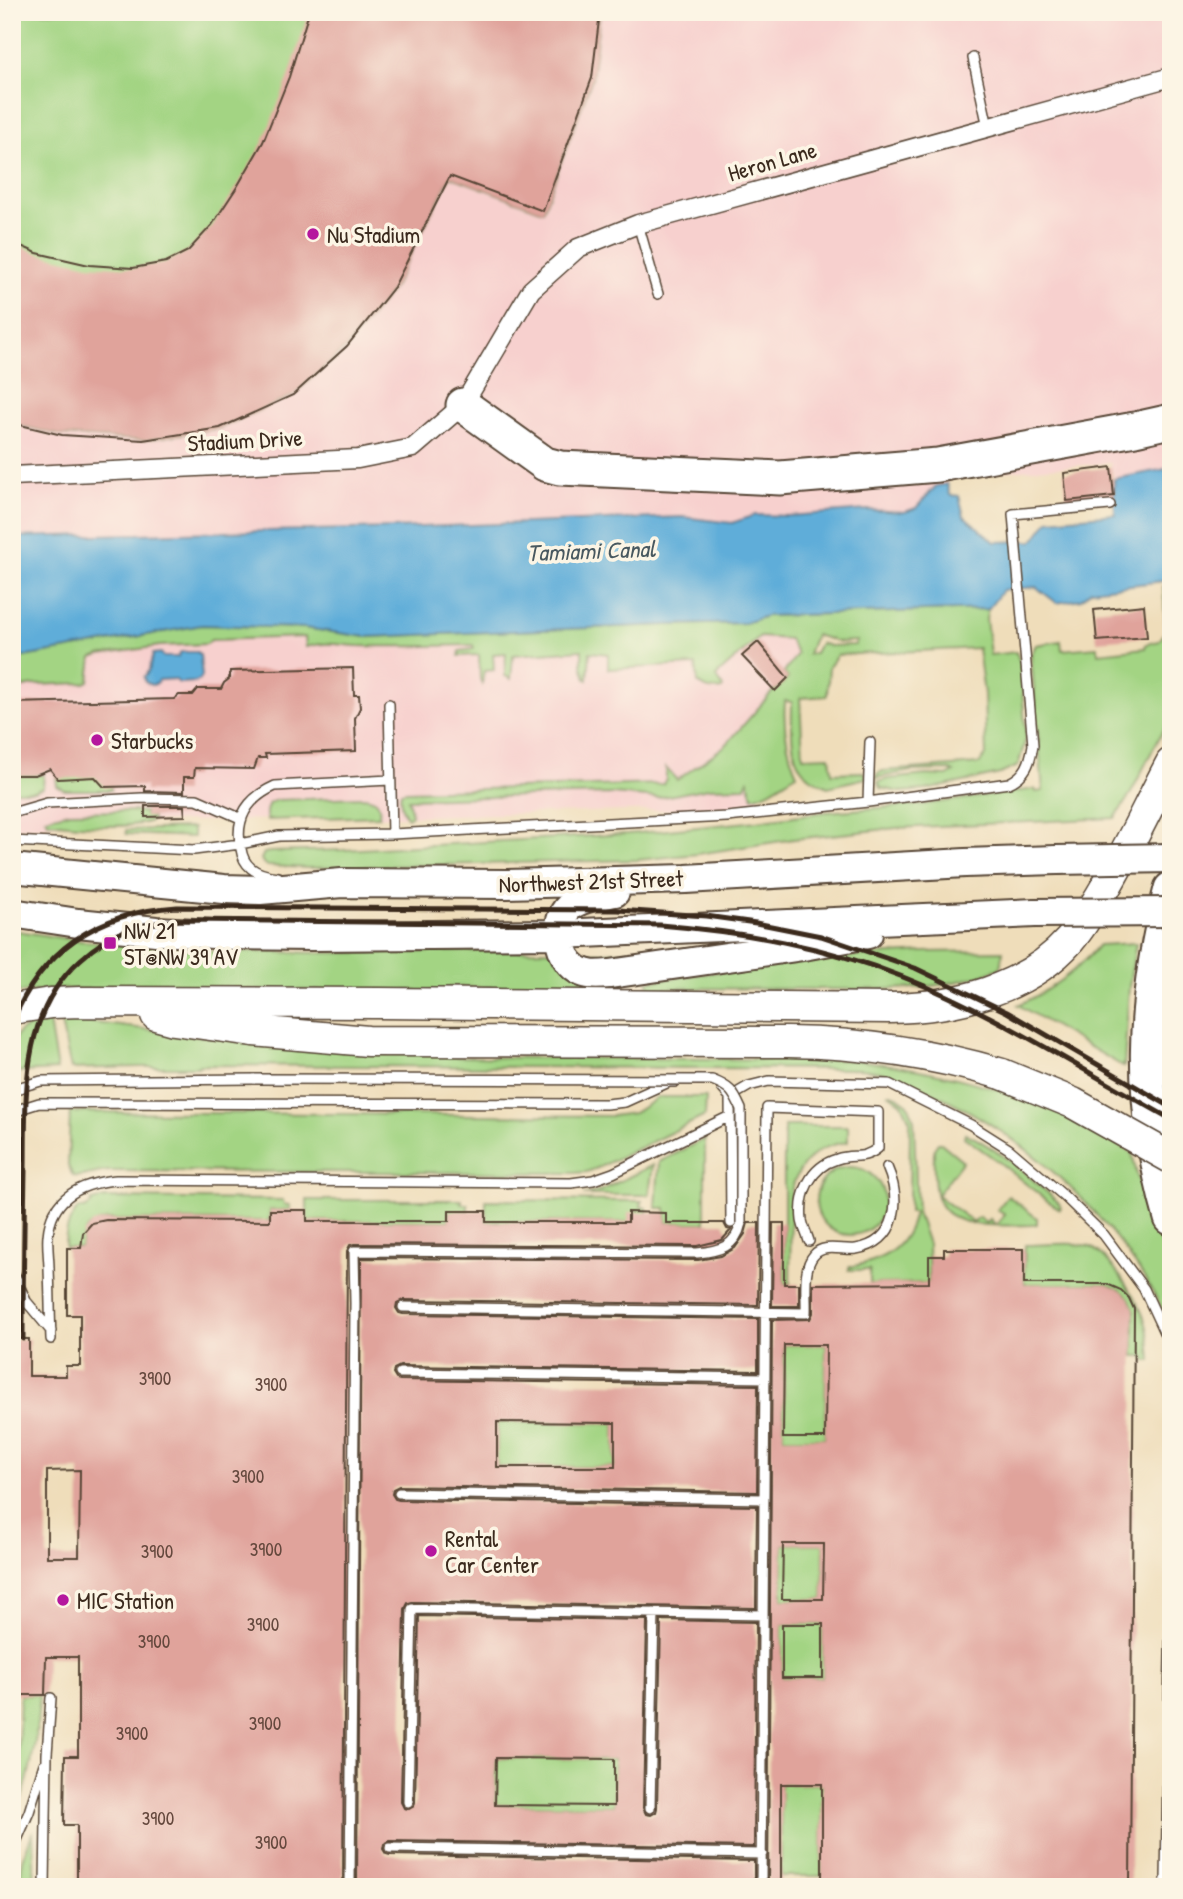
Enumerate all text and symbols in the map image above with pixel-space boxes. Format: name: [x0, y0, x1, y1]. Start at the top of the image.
street label: Heron Lane: [724, 134, 820, 188]
place label: Nu Stadium: [327, 219, 420, 250]
marker: Nu Stadium: [305, 226, 321, 242]
street label: Stadium Drive: [187, 422, 303, 458]
water label: Tamiami Canal: [526, 532, 657, 568]
place label: Starbucks: [111, 725, 193, 756]
marker: Starbucks: [89, 732, 105, 748]
street label: Northwest 21st Street: [498, 862, 685, 900]
place label: NW 21 ST@NW 39 AV: [124, 915, 238, 972]
marker: NW 21 ST@NW 39 AV: [102, 935, 118, 951]
house number: 3900: [139, 1365, 171, 1391]
house number: 3900: [255, 1371, 287, 1397]
house number: 3900: [232, 1463, 264, 1489]
place label: Rental Car Center: [445, 1523, 539, 1580]
house number: 3900: [250, 1536, 282, 1562]
house number: 3900: [141, 1538, 173, 1564]
marker: Rental Car Center: [423, 1543, 439, 1559]
place label: MIC Station: [77, 1585, 174, 1616]
marker: MIC Station: [55, 1592, 71, 1608]
house number: 3900: [247, 1611, 279, 1637]
house number: 3900: [138, 1628, 170, 1654]
house number: 3900: [249, 1710, 281, 1736]
house number: 3900: [116, 1720, 148, 1746]
house number: 3900: [142, 1805, 174, 1831]
house number: 3900: [255, 1829, 287, 1855]

